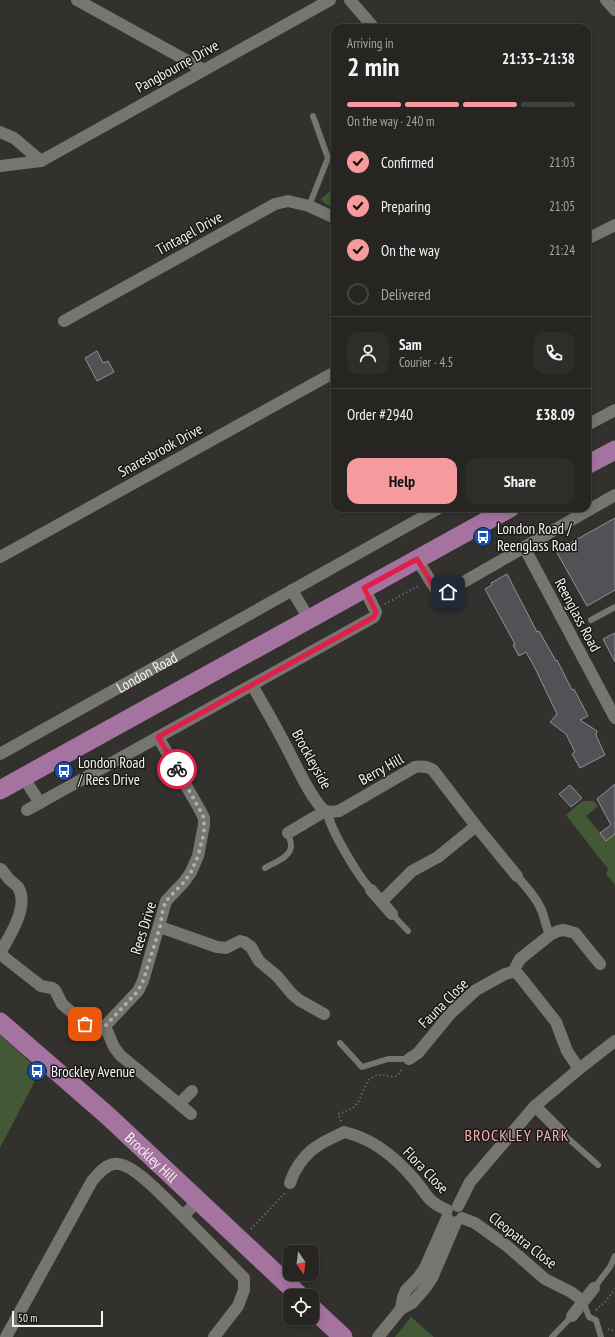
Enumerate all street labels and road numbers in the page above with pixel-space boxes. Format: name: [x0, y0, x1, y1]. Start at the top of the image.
street label: Pangbourne Drive: [132, 35, 222, 97]
street label: Tintagel Drive: [152, 207, 226, 259]
street label: Snaresbrook Drive: [114, 419, 206, 481]
street label: Reenglass Road: [551, 575, 605, 655]
street label: London Road: [113, 647, 180, 697]
street label: Brockleyside: [288, 726, 336, 792]
street label: Berry Hill: [355, 749, 407, 789]
street label: Rees Drive: [126, 899, 160, 957]
street label: Fauna Close: [414, 974, 472, 1032]
street label: Brockley Hill: [121, 1128, 182, 1186]
street label: Flora Close: [399, 1143, 453, 1197]
street label: Cleopatra Close: [485, 1208, 561, 1272]

